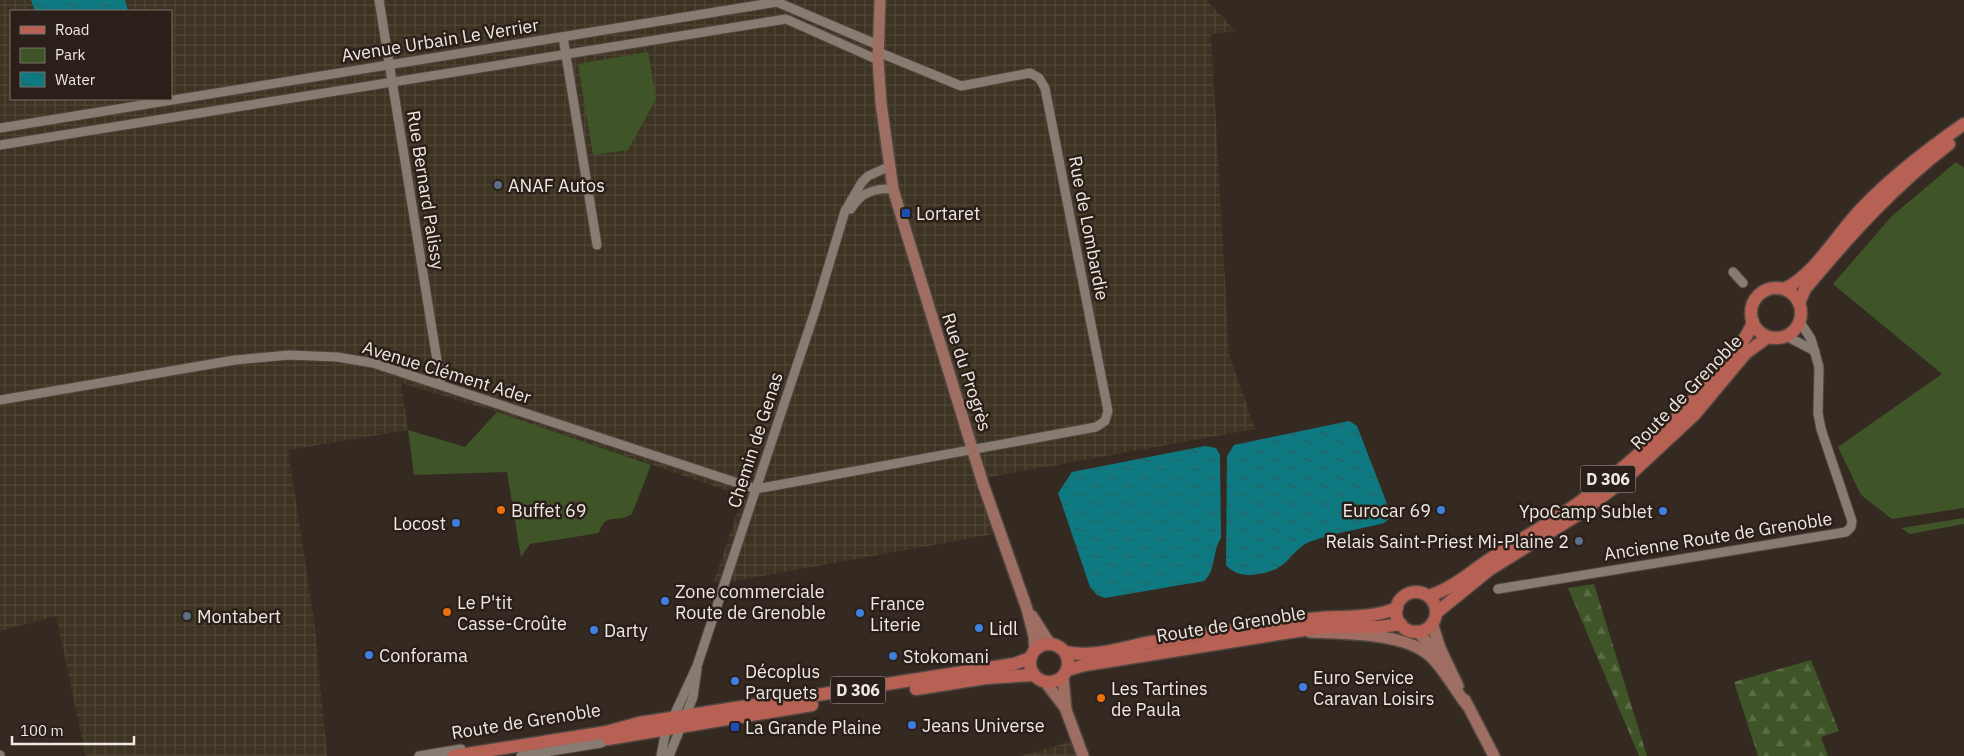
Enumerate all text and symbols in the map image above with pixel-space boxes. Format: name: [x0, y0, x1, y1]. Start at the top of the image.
legend: [10, 10, 172, 100]
street label: Avenue Urbain Le Verrier: [340, 13, 541, 67]
text: Road: [55, 20, 90, 39]
text: Park: [55, 45, 85, 64]
text: Water: [55, 70, 96, 89]
street label: Rue Bernard Palissy: [402, 109, 450, 271]
street label: Rue de Lombardie: [1064, 154, 1114, 302]
place label: ANAF Autos: [508, 174, 605, 197]
marker: ANAF Autos: [492, 179, 504, 191]
place label: Lortaret: [916, 202, 980, 225]
marker: Lortaret: [900, 207, 912, 219]
street label: Rue du Progrès: [937, 310, 997, 434]
street label: Route de Grenoble: [1625, 330, 1747, 454]
street label: Avenue Clément Ader: [360, 335, 534, 409]
street label: Chemin de Genas: [722, 369, 788, 511]
road number: D 306: [1580, 466, 1636, 492]
place label: Buffet 69: [511, 499, 587, 522]
place label: Eurocar 69: [1343, 499, 1431, 522]
place label: YpoCamp Sublet: [1519, 500, 1653, 523]
marker: Buffet 69: [495, 504, 507, 516]
marker: Eurocar 69: [1435, 504, 1447, 516]
marker: YpoCamp Sublet: [1657, 505, 1669, 517]
street label: Ancienne Route de Grenoble: [1602, 507, 1834, 565]
place label: Locost: [393, 512, 446, 535]
marker: Locost: [450, 517, 462, 529]
place label: Relais Saint-Priest Mi-Plaine 2: [1326, 530, 1569, 553]
marker: Relais Saint-Priest Mi-Plaine 2: [1573, 535, 1585, 547]
place label: Zone commerciale Route de Grenoble: [675, 580, 826, 624]
place label: Le P'tit Casse-Croûte: [457, 591, 567, 635]
place label: France Literie: [870, 592, 925, 636]
marker: Zone commerciale Route de Grenoble: [659, 595, 671, 607]
street label: Route de Grenoble: [1155, 601, 1307, 647]
place label: Montabert: [197, 605, 281, 628]
marker: Le P'tit Casse-Croûte: [441, 606, 453, 618]
marker: France Literie: [854, 607, 866, 619]
marker: Montabert: [181, 610, 193, 622]
place label: Lidl: [989, 617, 1018, 640]
place label: Darty: [604, 619, 648, 642]
marker: Lidl: [973, 622, 985, 634]
marker: Darty: [588, 624, 600, 636]
place label: Conforama: [379, 644, 468, 667]
place label: Stokomani: [903, 645, 989, 668]
marker: Conforama: [363, 649, 375, 661]
marker: Stokomani: [887, 650, 899, 662]
place label: Décoplus Parquets: [745, 660, 820, 704]
place label: Euro Service Caravan Loisirs: [1313, 666, 1435, 710]
marker: Décoplus Parquets: [729, 675, 741, 687]
road number: D 306: [830, 676, 886, 704]
place label: Les Tartines de Paula: [1111, 677, 1208, 721]
marker: Euro Service Caravan Loisirs: [1297, 681, 1309, 693]
marker: Les Tartines de Paula: [1095, 692, 1107, 704]
street label: Route de Grenoble: [450, 698, 602, 744]
scale bar: [12, 714, 135, 746]
place label: Jeans Universe: [922, 714, 1045, 737]
place label: La Grande Plaine: [745, 716, 881, 739]
marker: Jeans Universe: [906, 719, 918, 731]
text: 100 m: [20, 721, 64, 740]
marker: La Grande Plaine: [729, 721, 741, 733]

